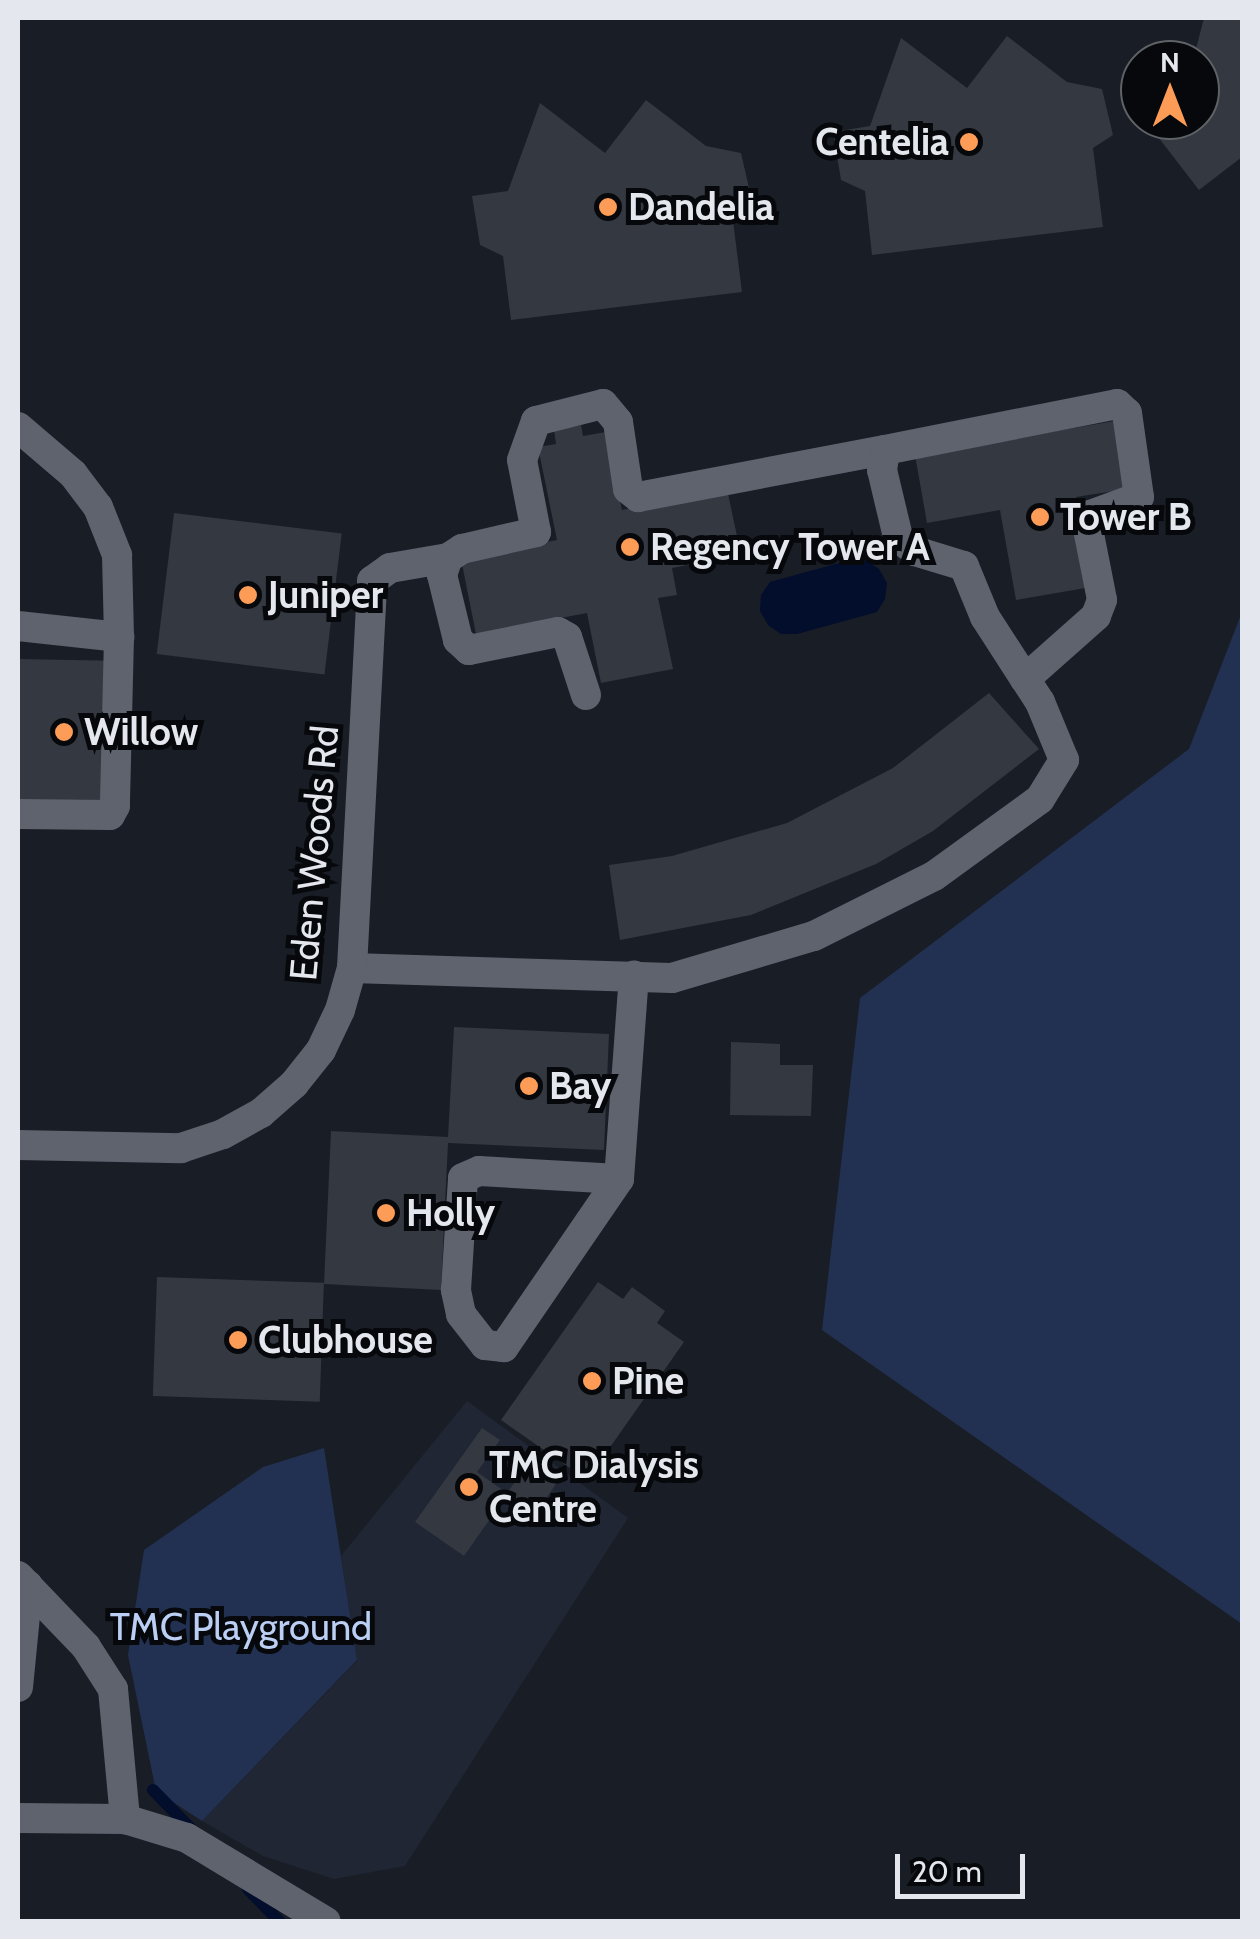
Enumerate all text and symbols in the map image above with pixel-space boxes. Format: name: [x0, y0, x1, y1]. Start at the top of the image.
north arrow: [1120, 40, 1220, 140]
text: N: [1160, 45, 1180, 79]
place label: Centelia: [815, 119, 949, 165]
marker: Centelia: [958, 131, 980, 153]
place label: Dandelia: [628, 184, 774, 230]
marker: Dandelia: [597, 196, 619, 218]
place label: Tower B: [1060, 494, 1192, 540]
marker: Tower B: [1029, 506, 1051, 528]
place label: Regency Tower A: [650, 524, 930, 570]
marker: Regency Tower A: [619, 536, 641, 558]
place label: Juniper: [268, 572, 383, 618]
marker: Juniper: [237, 584, 259, 606]
place label: Willow: [84, 709, 198, 755]
marker: Willow: [53, 721, 75, 743]
street label: Eden Woods Rd: [280, 724, 348, 982]
place label: Bay: [549, 1063, 611, 1109]
marker: Bay: [518, 1075, 540, 1097]
place label: Holly: [406, 1190, 495, 1236]
marker: Holly: [375, 1202, 397, 1224]
place label: Clubhouse: [258, 1317, 433, 1363]
marker: Clubhouse: [227, 1329, 249, 1351]
place label: Pine: [612, 1358, 684, 1404]
marker: Pine: [581, 1370, 603, 1392]
place label: TMC Dialysis Centre: [489, 1442, 699, 1532]
marker: TMC Dialysis Centre: [458, 1476, 480, 1498]
park label: TMC Playground: [110, 1604, 372, 1650]
scale bar: [900, 1834, 1030, 1896]
text: 20 m: [912, 1853, 982, 1890]

